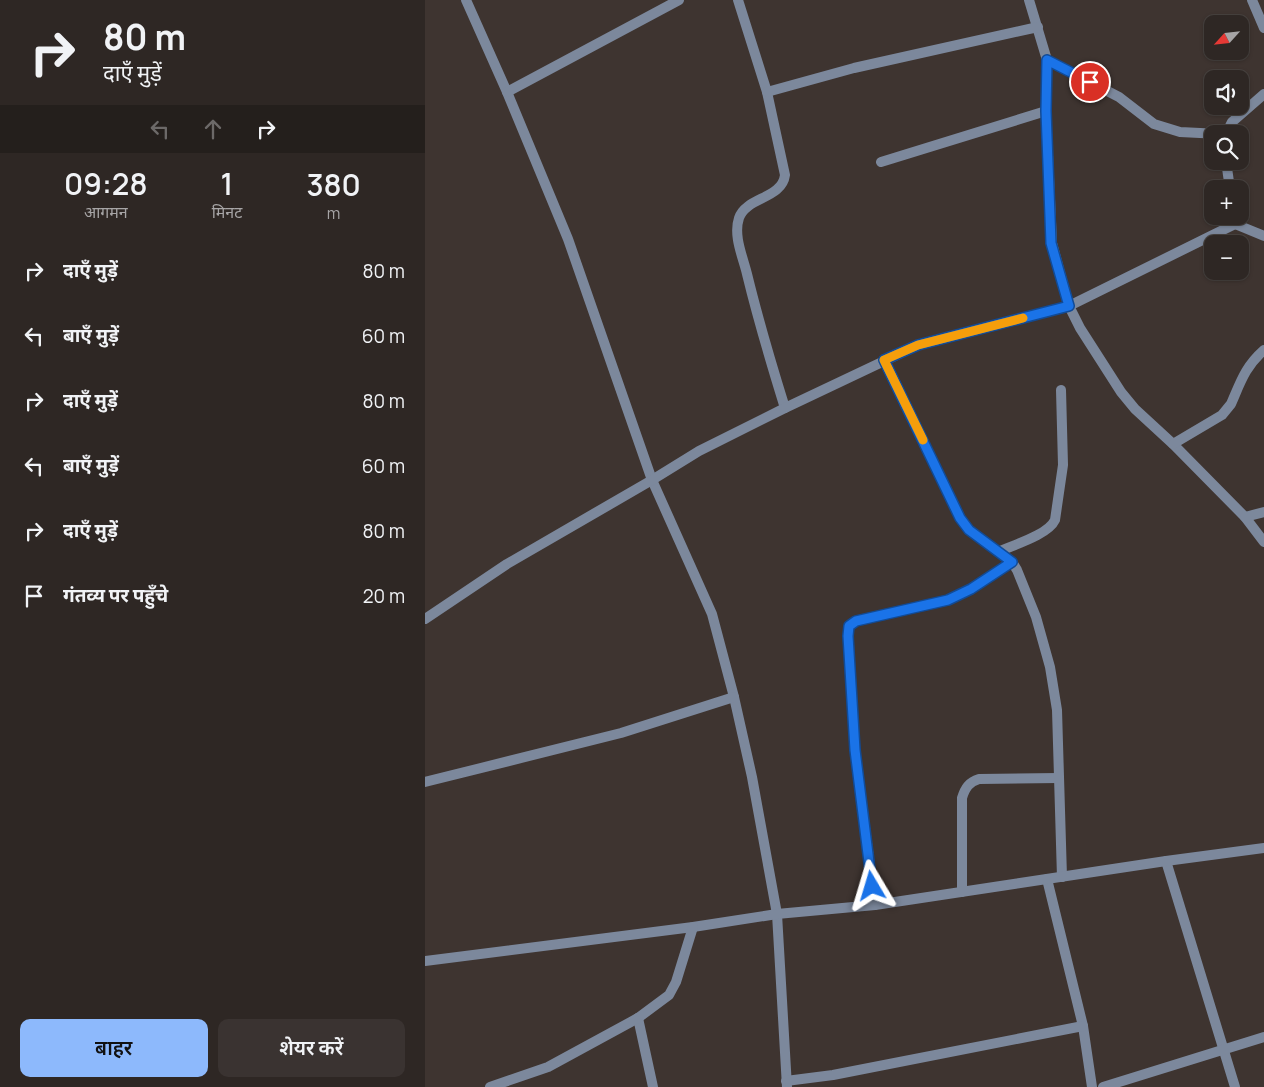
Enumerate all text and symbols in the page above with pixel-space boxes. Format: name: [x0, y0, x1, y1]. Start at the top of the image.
text: 80 m: [103, 13, 186, 61]
north arrow: [1204, 15, 1249, 60]
map controls: [1204, 15, 1249, 280]
icon: right: [20, 20, 85, 85]
text: दाएँ मुड़ें: [103, 58, 162, 88]
pin: [1069, 61, 1111, 103]
icon: arrive: [1076, 68, 1104, 96]
button: sound: [1204, 70, 1249, 115]
icon: left: [146, 115, 174, 143]
icon: ahead: [199, 115, 227, 143]
icon: right: [252, 115, 280, 143]
button: search: [1204, 125, 1249, 170]
text: 09:28: [64, 163, 148, 204]
text: 1: [221, 163, 233, 204]
text: 380: [306, 164, 361, 205]
button: +: [1204, 180, 1249, 225]
text: आगमन: [84, 201, 128, 223]
text: मिनट: [212, 201, 242, 223]
text: m: [327, 202, 340, 224]
button: −: [1204, 235, 1249, 280]
icon: right: [20, 257, 48, 285]
text: दाएँ मुड़ें: [63, 257, 118, 283]
text: 80 m: [362, 258, 405, 284]
icon: left: [20, 322, 48, 350]
text: बाएँ मुड़ें: [63, 322, 119, 348]
text: 60 m: [362, 323, 405, 349]
icon: right: [20, 387, 48, 415]
text: दाएँ मुड़ें: [63, 387, 118, 413]
text: 80 m: [362, 388, 405, 414]
icon: left: [20, 452, 48, 480]
text: बाएँ मुड़ें: [63, 452, 119, 478]
text: 60 m: [362, 453, 405, 479]
icon: right: [20, 517, 48, 545]
text: दाएँ मुड़ें: [63, 517, 118, 543]
text: 80 m: [362, 518, 405, 544]
icon: arrive: [20, 582, 48, 610]
text: गंतव्य पर पहुँचे: [63, 582, 168, 608]
text: 20 m: [363, 583, 405, 609]
position arrow: [845, 859, 897, 911]
button: बाहर: [20, 1019, 208, 1077]
button: शेयर करें: [218, 1019, 405, 1077]

